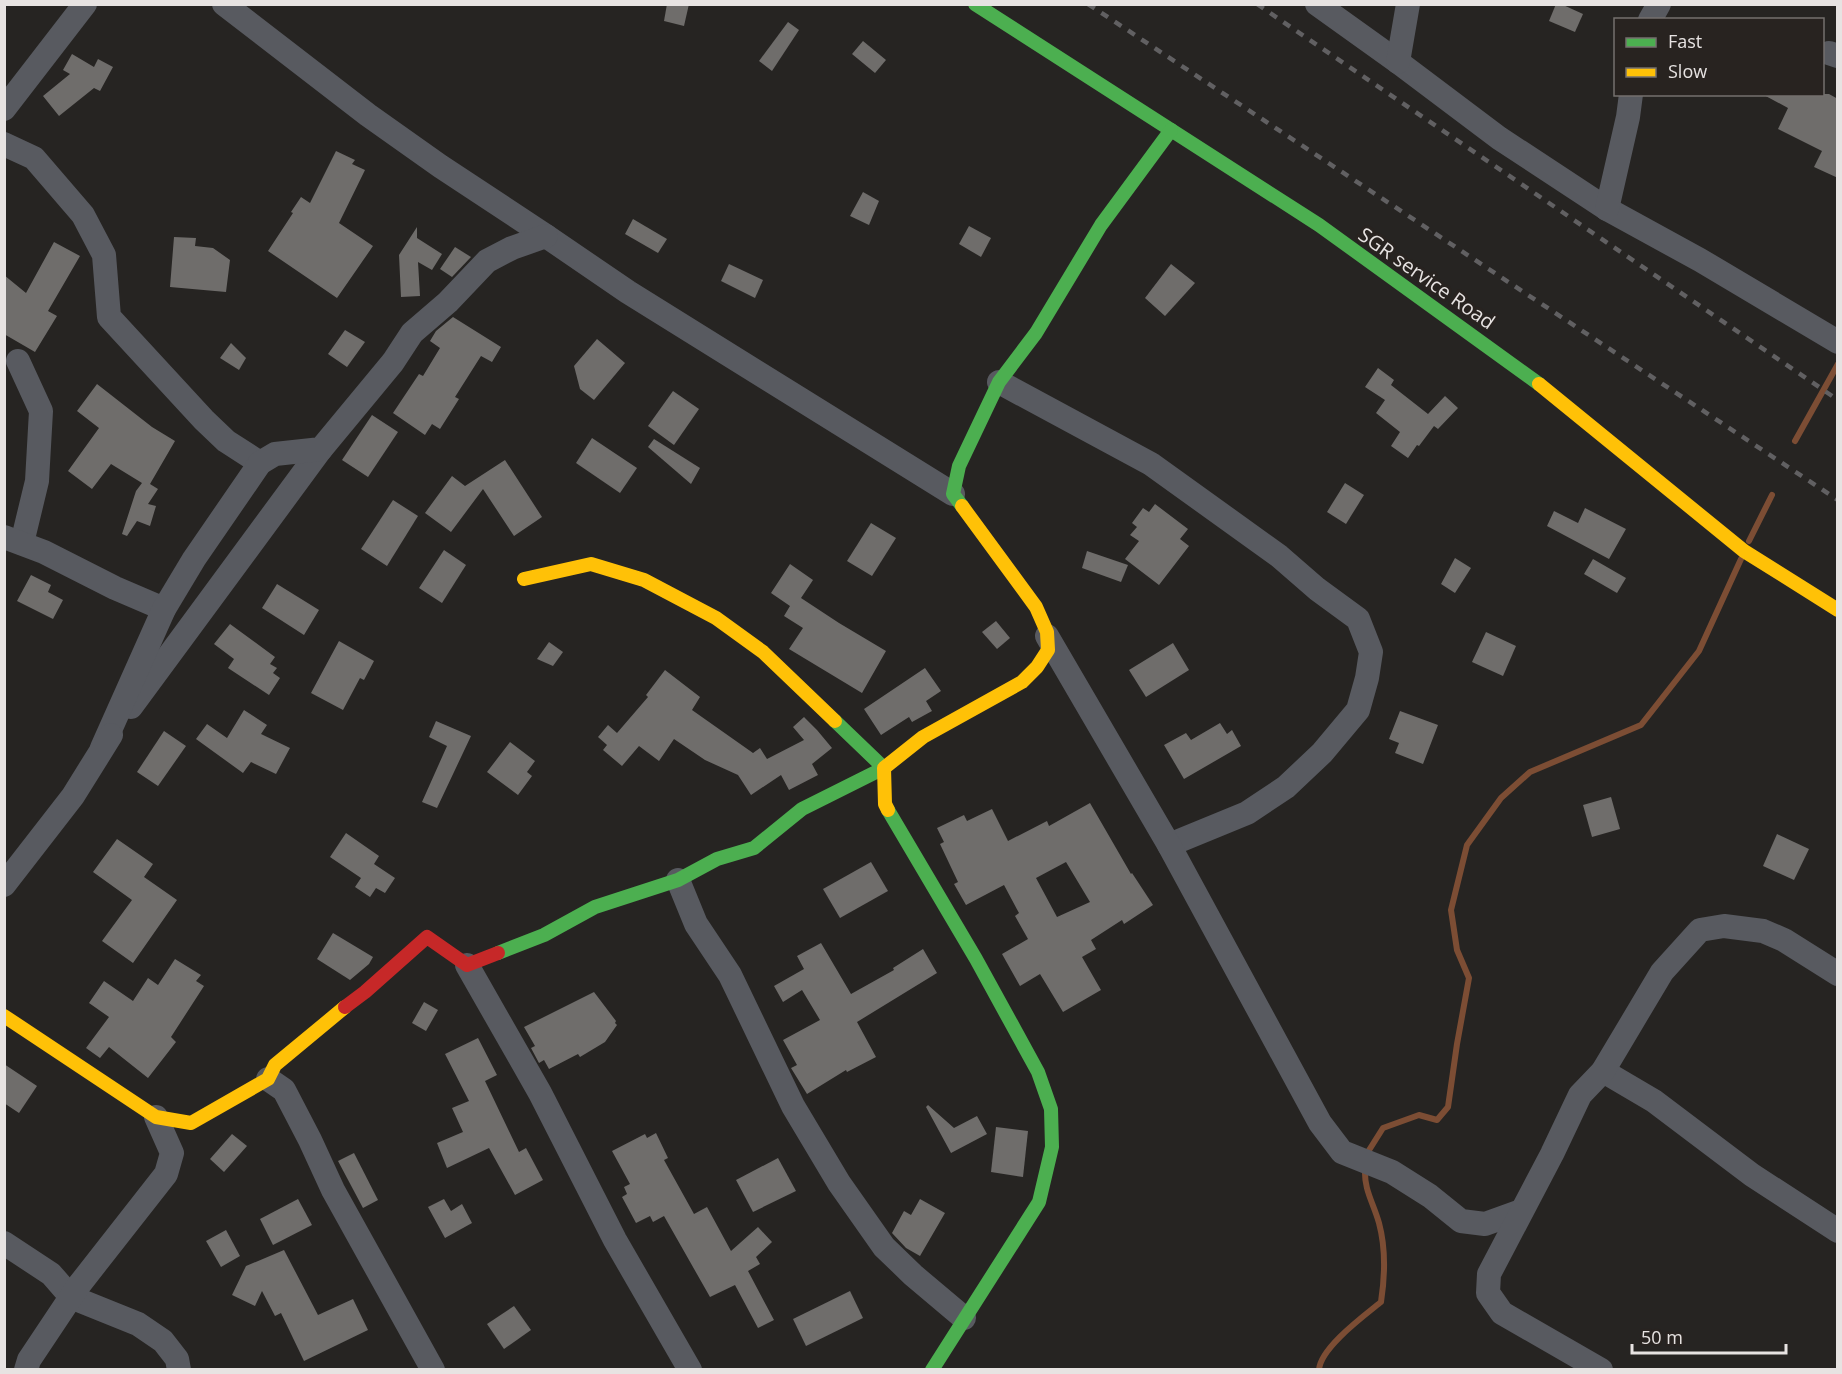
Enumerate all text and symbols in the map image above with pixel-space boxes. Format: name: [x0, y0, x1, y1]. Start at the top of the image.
legend: [1614, 18, 1824, 96]
text: Fast: [1668, 29, 1702, 53]
text: Slow: [1668, 59, 1707, 83]
street label: SGR service Road: [1353, 221, 1501, 335]
scale bar: [1632, 1317, 1786, 1355]
text: 50 m: [1641, 1325, 1683, 1349]

